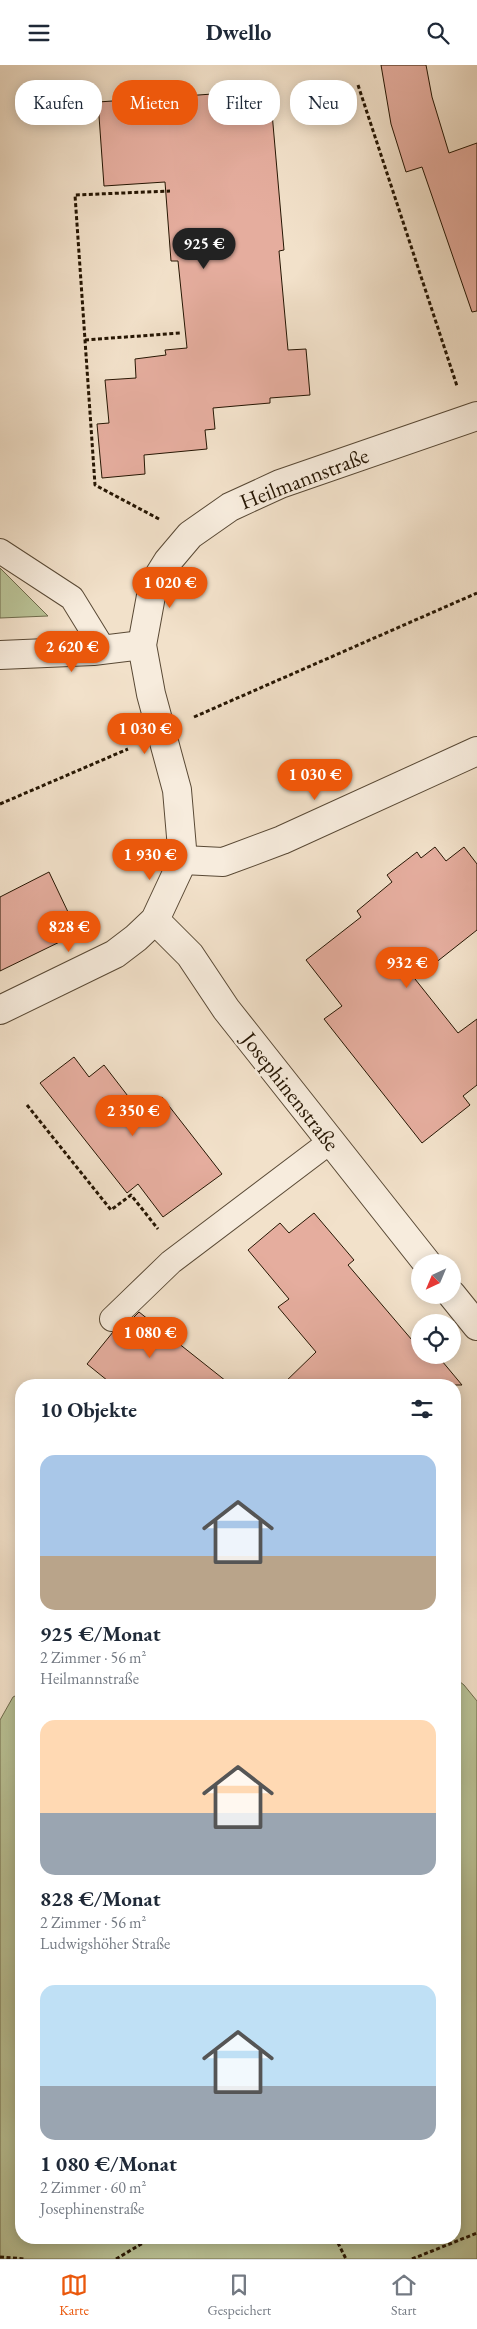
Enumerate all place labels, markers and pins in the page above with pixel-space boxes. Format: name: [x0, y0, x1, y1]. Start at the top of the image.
pin: 925 €: [169, 227, 239, 270]
pin: 1 020 €: [124, 567, 216, 609]
pin: 2 620 €: [26, 631, 118, 673]
pin: 1 030 €: [99, 713, 191, 755]
pin: 1 030 €: [269, 759, 361, 801]
pin: 1 930 €: [104, 839, 196, 881]
pin: 828 €: [34, 911, 104, 953]
pin: 932 €: [372, 947, 442, 989]
pin: 2 350 €: [87, 1095, 179, 1137]
pin: 1 080 €: [104, 1317, 196, 1359]

